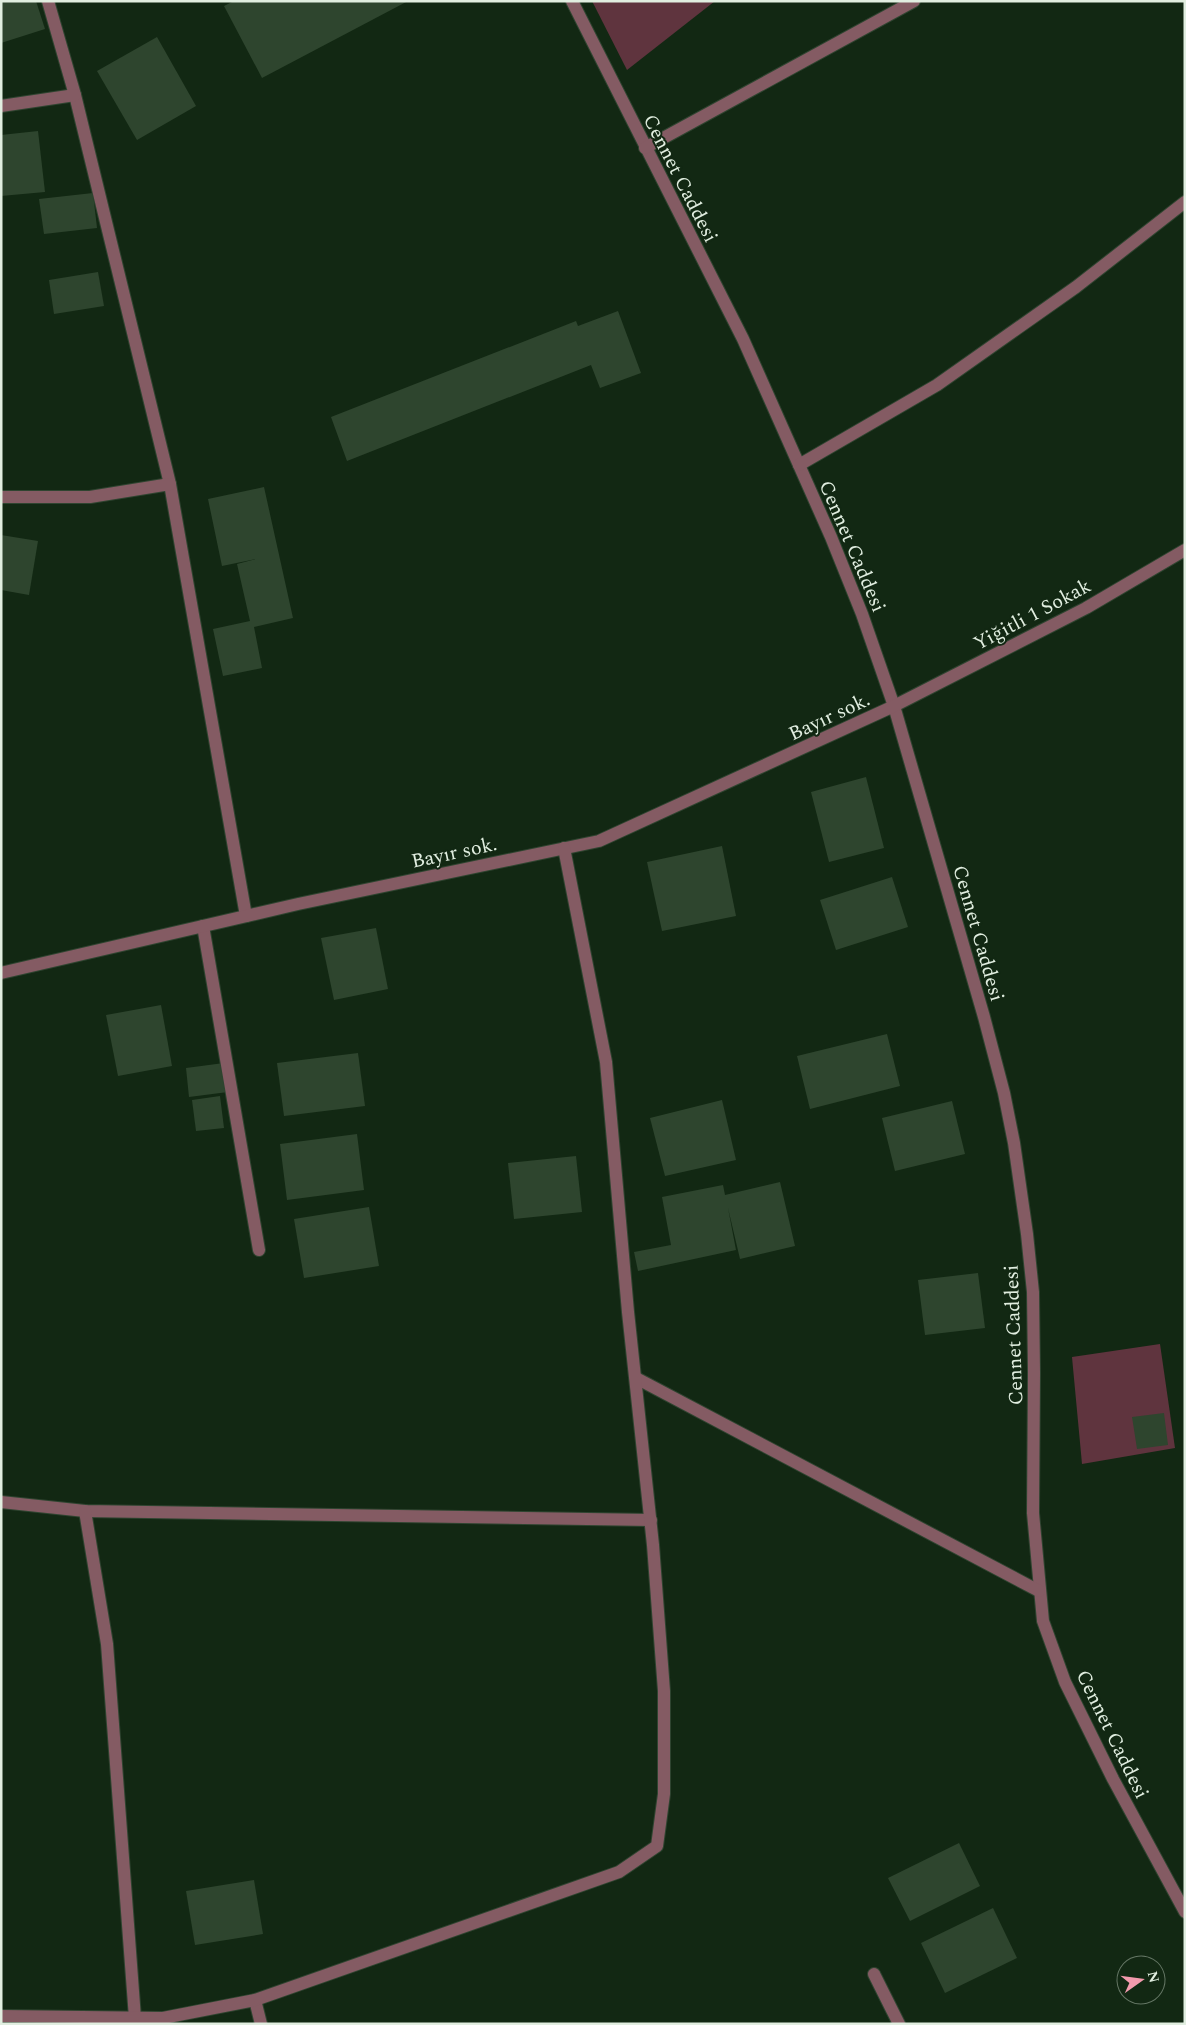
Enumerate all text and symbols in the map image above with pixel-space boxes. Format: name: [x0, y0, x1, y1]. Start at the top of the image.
street label: Cennet Caddesi: [635, 109, 725, 248]
street label: Cennet Caddesi: [811, 476, 893, 617]
street label: Yiğitli 1 Sokak: [968, 571, 1097, 659]
street label: Bayır sok.: [784, 685, 875, 749]
street label: Bayır sok.: [409, 829, 500, 877]
street label: Cennet Caddesi: [944, 862, 1012, 1005]
street label: Cennet Caddesi: [997, 1264, 1031, 1406]
street label: Cennet Caddesi: [1068, 1665, 1156, 1804]
north arrow: [1116, 1955, 1166, 2005]
text: N: [1142, 1969, 1165, 1985]

